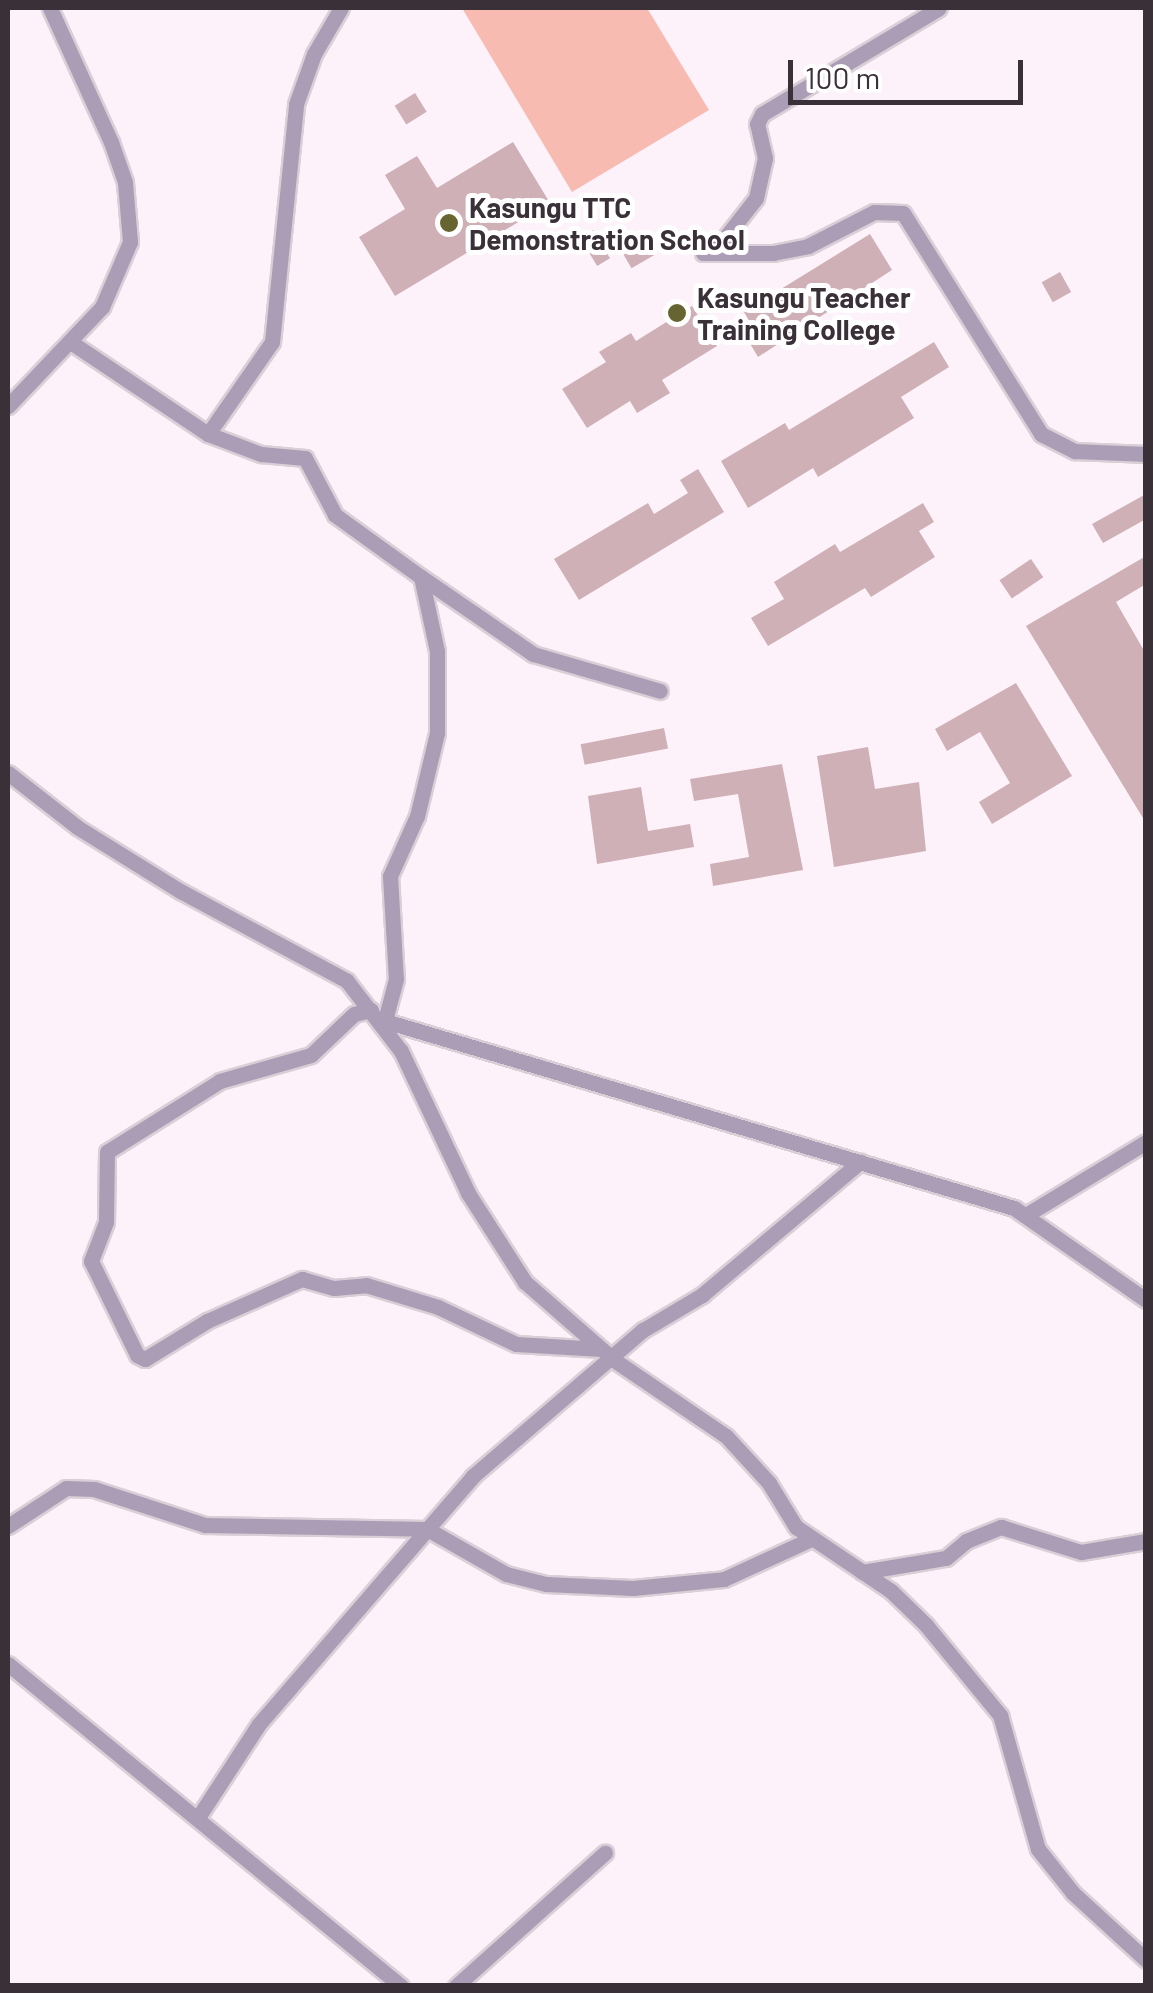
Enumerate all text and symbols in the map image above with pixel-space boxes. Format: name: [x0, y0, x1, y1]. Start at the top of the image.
scale bar: [793, 40, 1028, 102]
text: 100 m: [805, 59, 880, 95]
place label: Kasungu TTC Demonstration School: [469, 190, 745, 256]
marker: Kasungu TTC Demonstration School: [438, 212, 460, 234]
place label: Kasungu Teacher Training College: [697, 280, 911, 346]
marker: Kasungu Teacher Training College: [666, 302, 688, 324]

